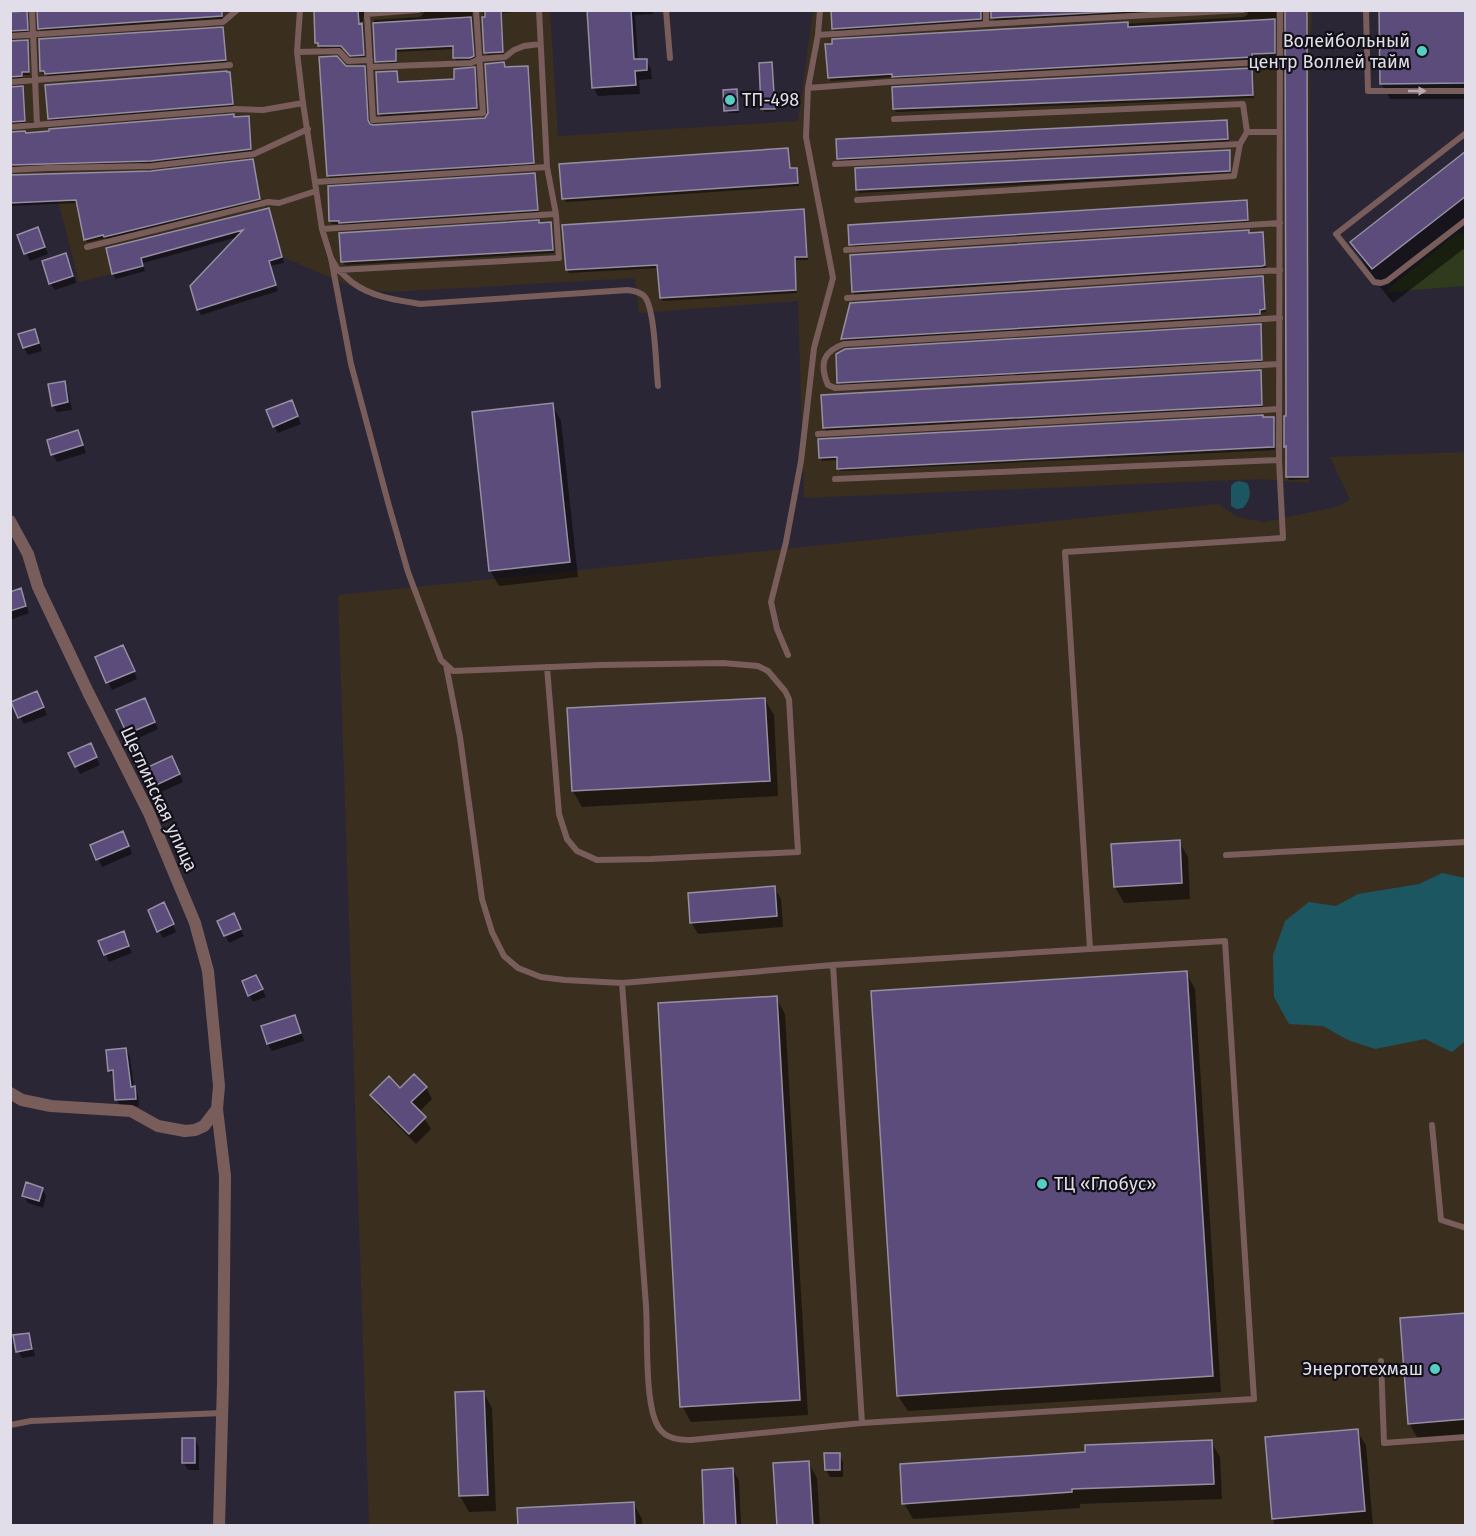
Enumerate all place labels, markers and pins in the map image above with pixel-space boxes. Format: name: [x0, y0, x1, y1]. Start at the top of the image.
place label: Волейбольный центр Воллей тайм: [1248, 30, 1410, 73]
marker: Волейбольный центр Воллей тайм: [1415, 44, 1429, 58]
place label: ТП-498: [742, 89, 799, 111]
marker: ТП-498: [723, 93, 737, 107]
place label: ТЦ «Глобус»: [1054, 1173, 1157, 1195]
marker: ТЦ «Глобус»: [1035, 1177, 1049, 1191]
place label: Энерготехмаш: [1303, 1358, 1423, 1380]
marker: Энерготехмаш: [1428, 1362, 1442, 1376]

